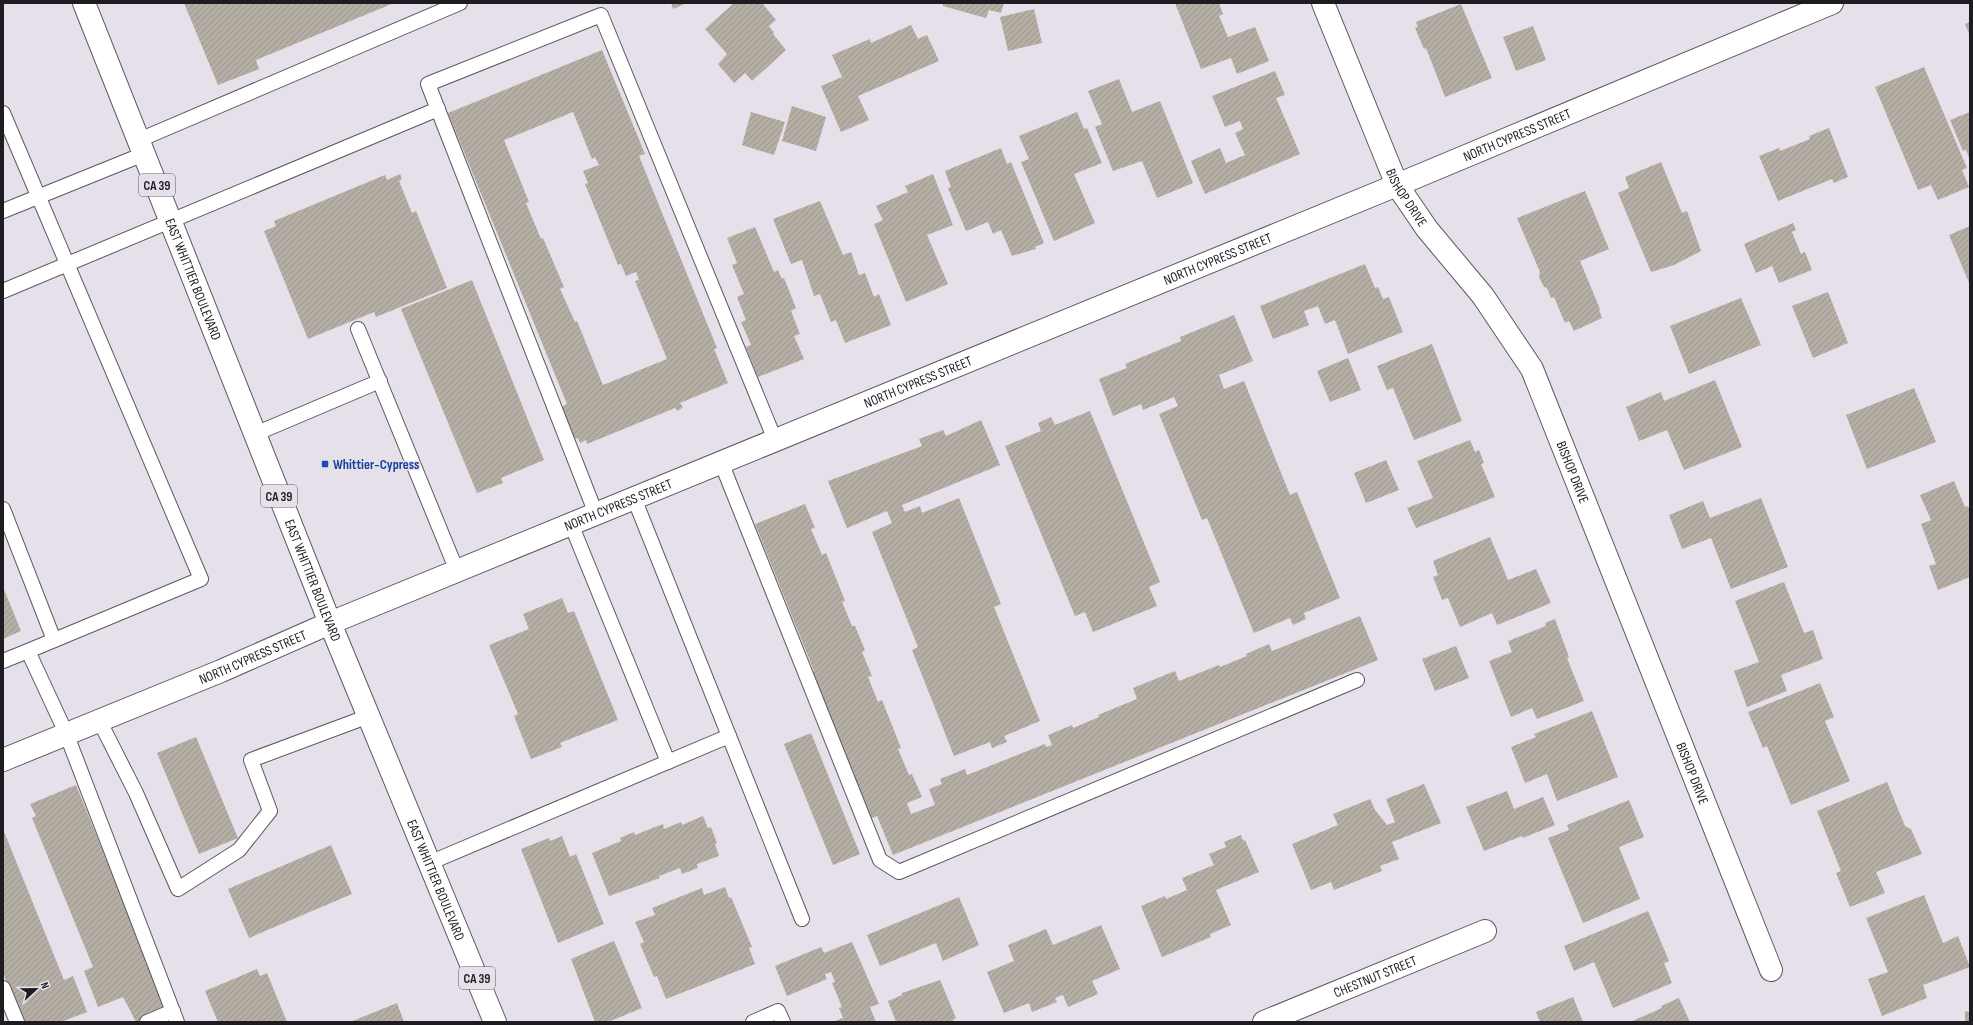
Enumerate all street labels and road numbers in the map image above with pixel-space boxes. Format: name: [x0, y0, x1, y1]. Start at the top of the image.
street label: NORTH CYPRESS STREET: [1461, 105, 1574, 165]
street label: BISHOP DRIVE: [1382, 166, 1431, 230]
road number: CA 39: [139, 174, 175, 196]
street label: EAST WHITTIER BOULEVARD: [161, 216, 225, 343]
street label: NORTH CYPRESS STREET: [1161, 229, 1275, 289]
street label: NORTH CYPRESS STREET: [861, 352, 975, 412]
street label: BISHOP DRIVE: [1553, 439, 1593, 506]
street label: NORTH CYPRESS STREET: [562, 475, 675, 535]
road number: CA 39: [261, 485, 297, 507]
street label: EAST WHITTIER BOULEVARD: [281, 517, 345, 644]
street label: NORTH CYPRESS STREET: [197, 626, 309, 688]
street label: BISHOP DRIVE: [1672, 740, 1712, 807]
street label: EAST WHITTIER BOULEVARD: [403, 817, 468, 943]
street label: CHESTNUT STREET: [1331, 952, 1420, 1002]
road number: CA 39: [459, 967, 495, 989]

